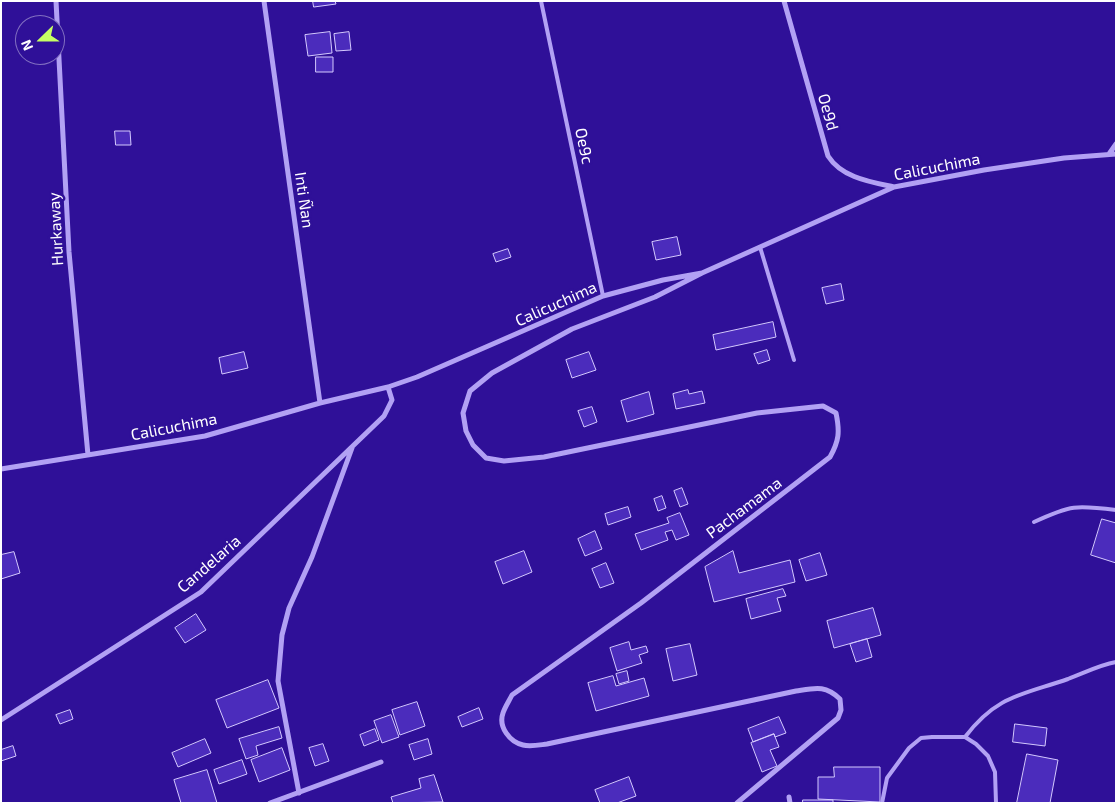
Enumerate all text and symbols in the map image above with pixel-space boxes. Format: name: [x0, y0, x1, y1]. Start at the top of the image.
north arrow: [15, 15, 65, 65]
text: N: [17, 38, 36, 53]
street label: Oe9d: [814, 91, 842, 133]
street label: Oe9c: [571, 126, 597, 166]
street label: Calicuchima: [892, 149, 982, 185]
street label: Inti Ñan: [291, 171, 317, 229]
street label: Hurkaway: [44, 192, 68, 266]
street label: Calicuchima: [512, 277, 600, 331]
street label: Calicuchima: [129, 409, 219, 445]
street label: Pachamama: [702, 473, 786, 543]
street label: Candelaria: [173, 531, 245, 597]

